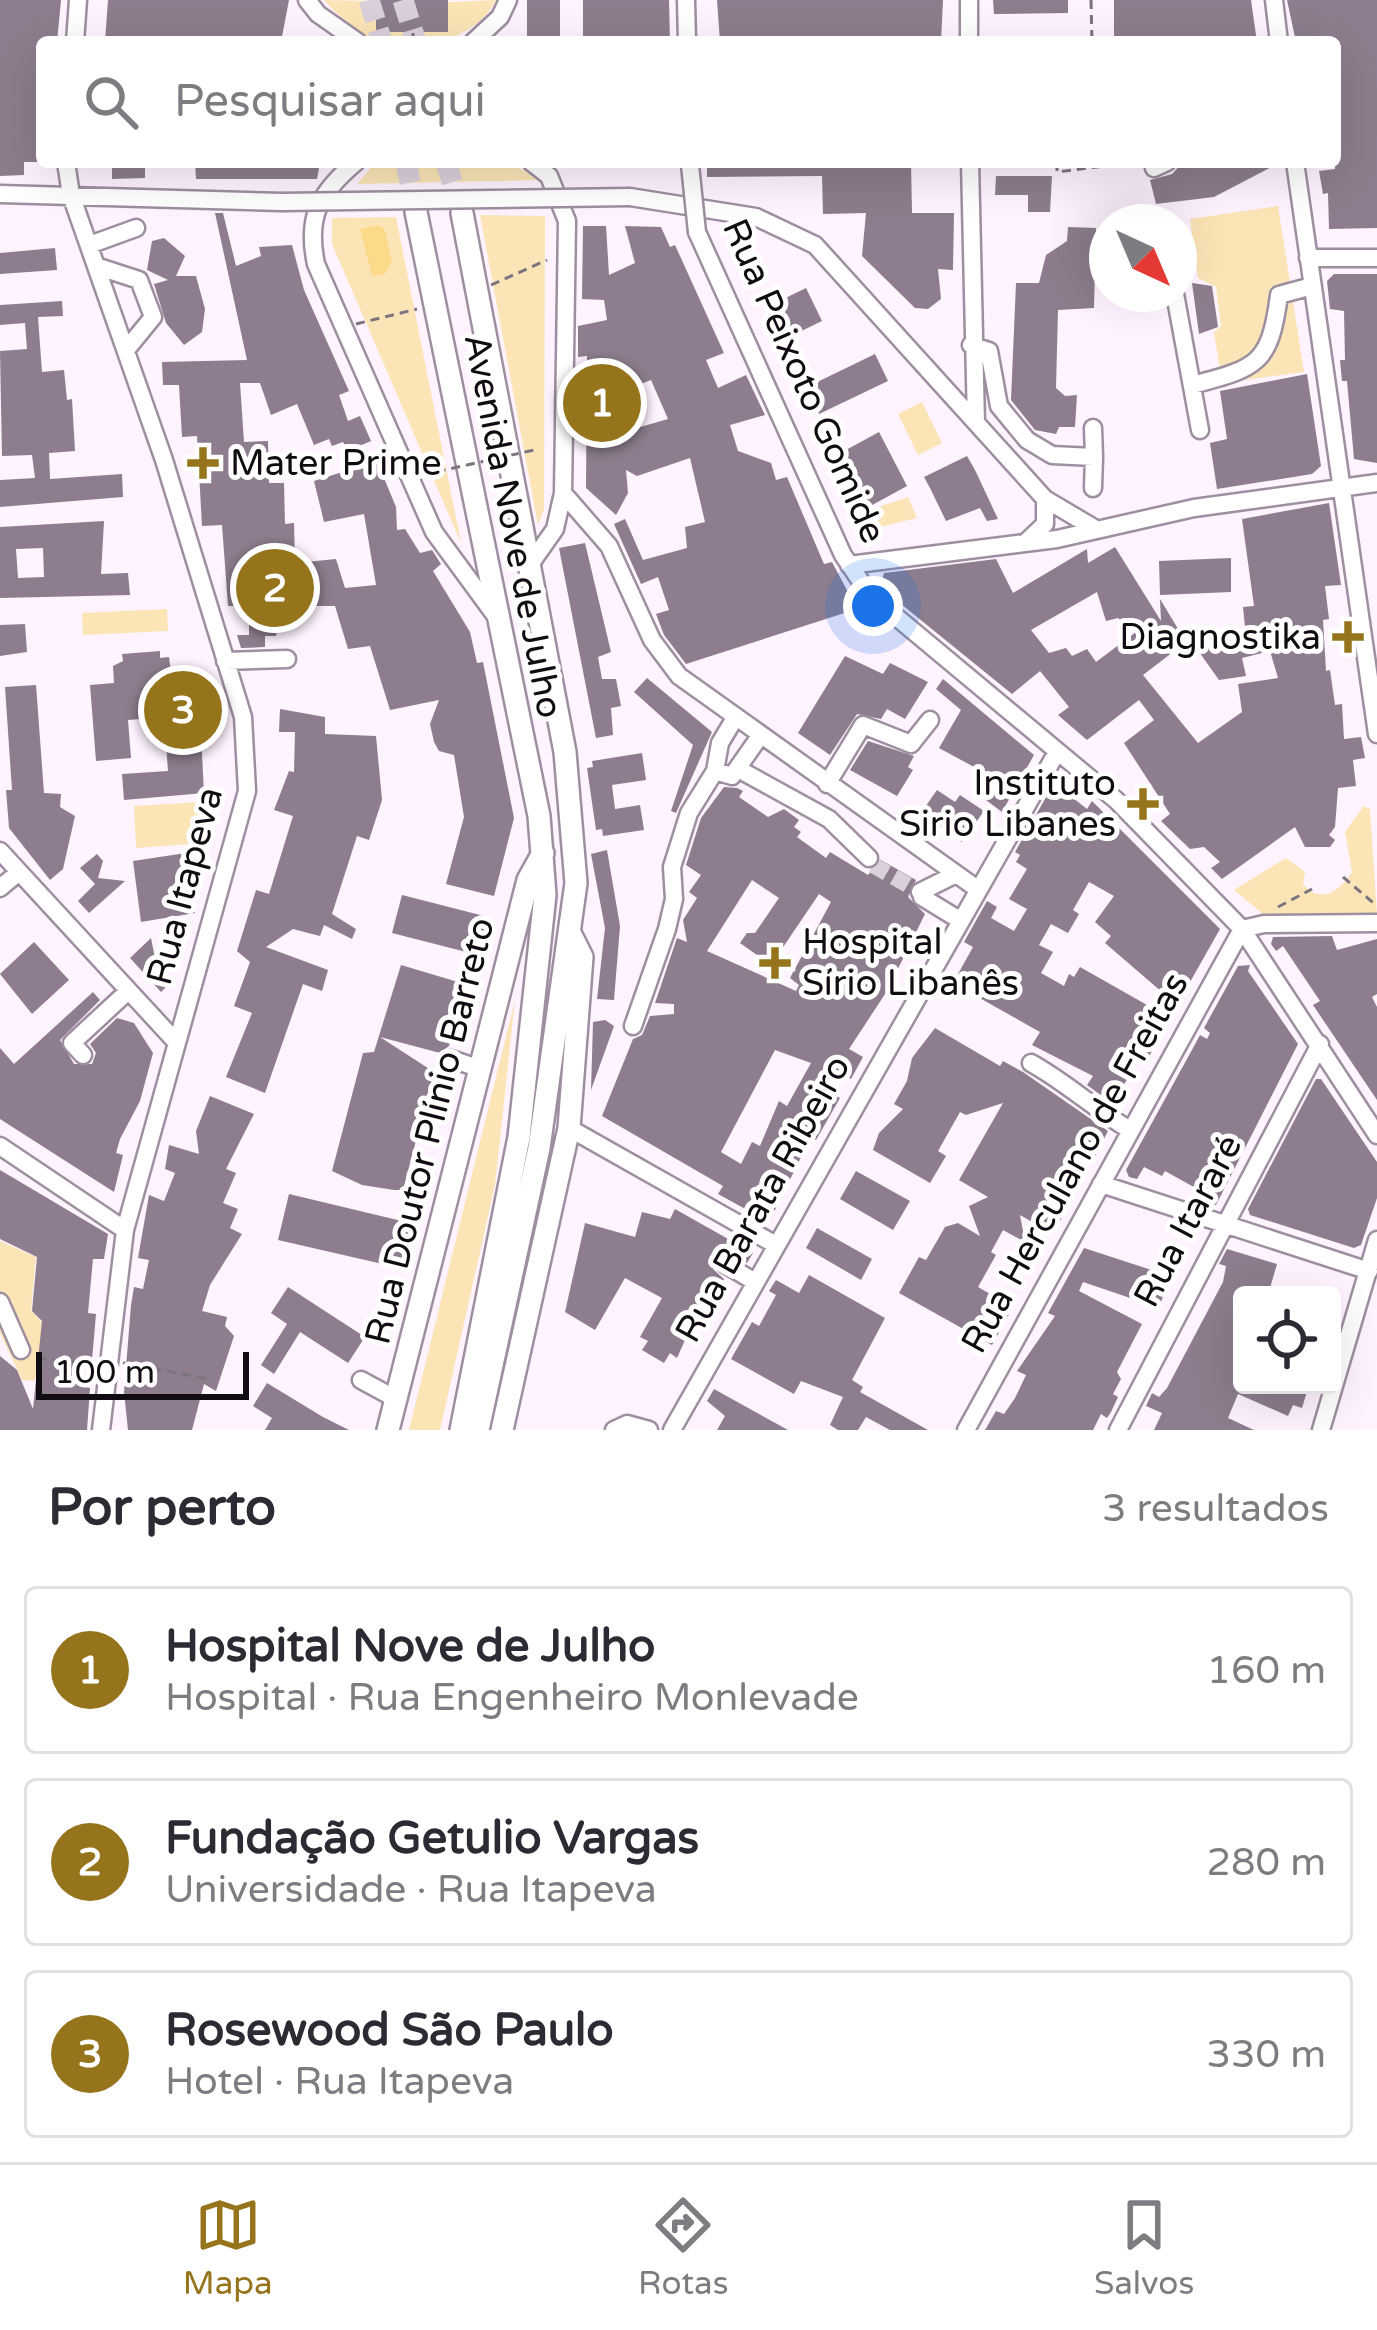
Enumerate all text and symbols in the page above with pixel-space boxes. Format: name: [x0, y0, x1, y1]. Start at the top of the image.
search box: [36, 36, 1341, 168]
icon: search: [78, 69, 144, 135]
text: Pesquisar aqui: [174, 75, 486, 129]
north arrow: [1089, 204, 1197, 312]
street label: Rua Peixoto Gomide: [713, 212, 895, 550]
street label: Avenida Nove de Julho: [455, 330, 571, 722]
pin: 1: [563, 358, 641, 448]
place label: Mater Prime: [230, 442, 442, 485]
marker: Mater Prime: [187, 447, 219, 479]
pin: 2: [236, 543, 314, 633]
your location: [843, 576, 903, 636]
place label: Diagnostika: [1119, 616, 1321, 659]
marker: Diagnostika: [1332, 621, 1364, 653]
pin: 3: [144, 665, 222, 755]
place label: Instituto Sirio Libanes: [899, 762, 1116, 846]
street label: Rua Itapeva: [138, 782, 232, 990]
marker: Instituto Sirio Libanes: [1127, 788, 1159, 820]
street label: Rua Doutor Plínio Barreto: [356, 913, 504, 1349]
place label: Hospital Sírio Libanês: [802, 921, 1019, 1005]
marker: Hospital Sírio Libanês: [759, 947, 791, 979]
street label: Rua Herculano de Freitas: [952, 965, 1198, 1361]
street label: Rua Barata Ribeiro: [666, 1048, 860, 1350]
street label: Rua Itararé: [1125, 1128, 1251, 1314]
map controls: [1233, 1286, 1341, 1394]
button: locate: [1233, 1286, 1341, 1394]
scale bar: [36, 1346, 249, 1399]
text: 100 m: [54, 1353, 155, 1392]
text: Por perto: [48, 1477, 276, 1539]
text: 3 resultados: [1102, 1485, 1329, 1532]
text: Hospital Nove de Julho: [165, 1620, 655, 1674]
text: 1: [78, 1647, 102, 1694]
text: 160 m: [1207, 1647, 1326, 1694]
text: Hospital · Rua Engenheiro Monlevade: [165, 1674, 859, 1721]
text: Fundação Getulio Vargas: [165, 1812, 699, 1866]
text: 2: [78, 1839, 102, 1886]
text: 280 m: [1207, 1839, 1326, 1886]
text: Universidade · Rua Itapeva: [165, 1866, 657, 1913]
text: Rosewood São Paulo: [165, 2004, 614, 2058]
text: 3: [78, 2031, 102, 2078]
text: 330 m: [1207, 2031, 1326, 2078]
text: Hotel · Rua Itapeva: [165, 2058, 514, 2105]
tab: Mapa: [183, 2192, 273, 2303]
tab: Rotas: [638, 2192, 728, 2303]
tab: Salvos: [1094, 2192, 1194, 2303]

